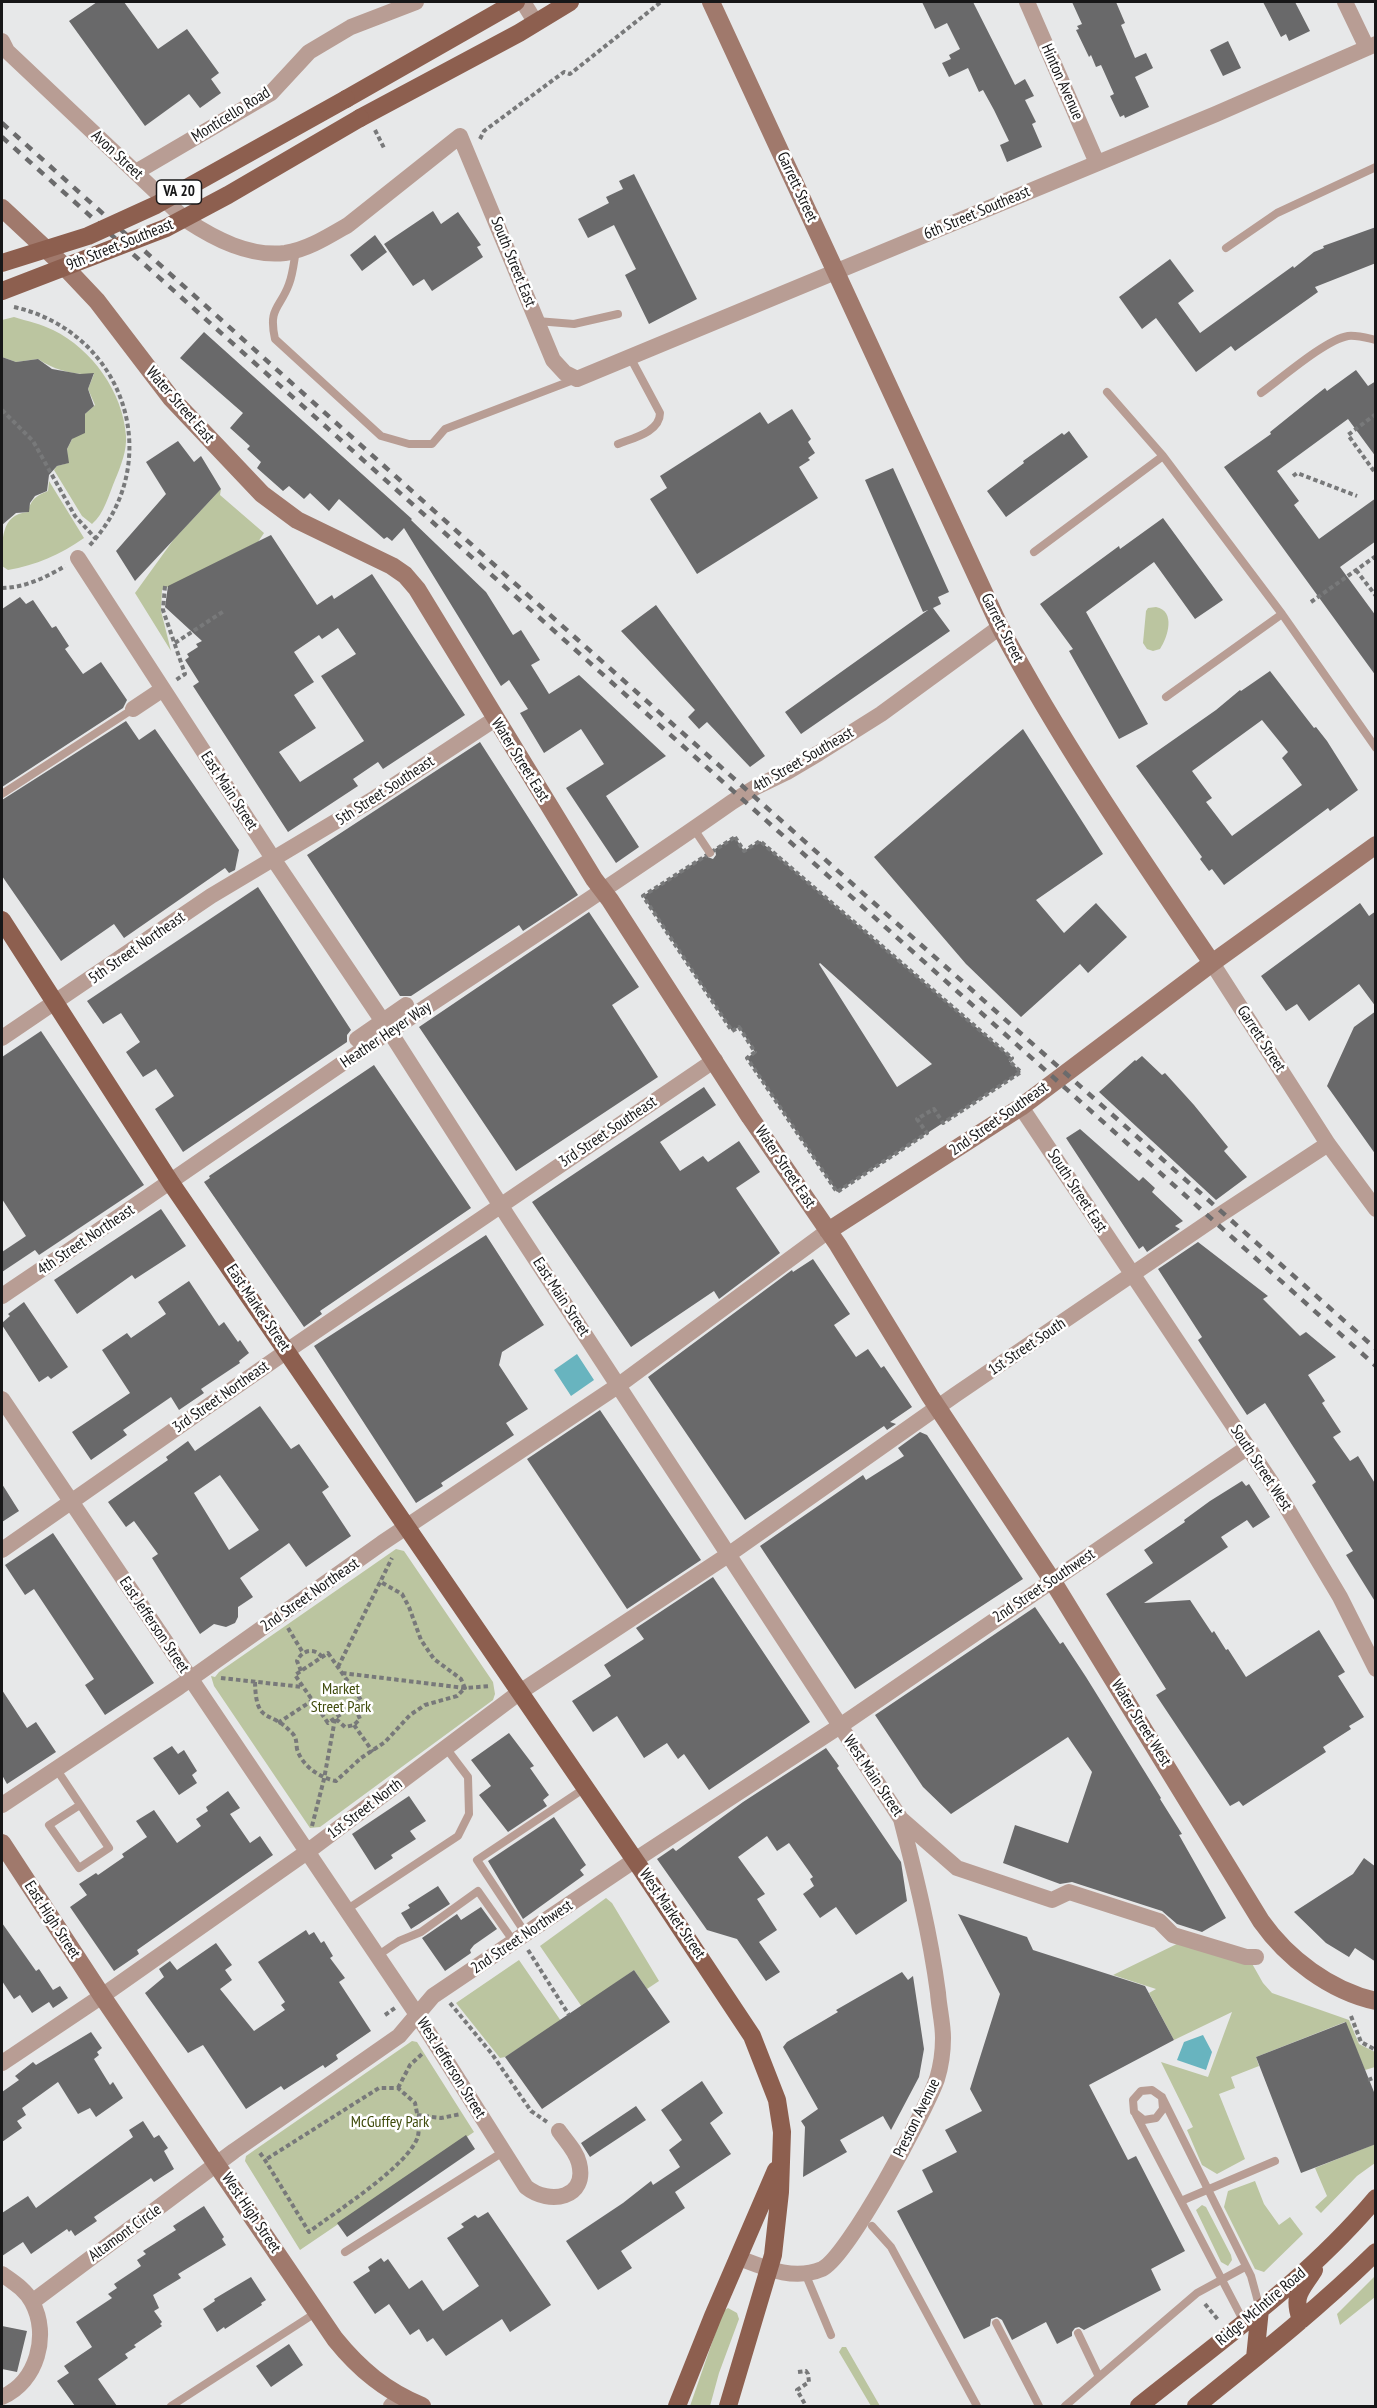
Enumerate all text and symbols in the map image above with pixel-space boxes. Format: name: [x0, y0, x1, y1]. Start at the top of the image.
street label: Hinton Avenue: [1037, 41, 1087, 123]
street label: Monticello Road: [188, 83, 274, 147]
street label: Avon Street: [87, 126, 147, 184]
street label: Garrett Street: [772, 149, 822, 225]
road number: VA 20: [156, 180, 201, 204]
street label: 6th Street Southeast: [921, 182, 1033, 244]
street label: South Street East: [486, 214, 540, 310]
street label: 9th Street Southeast: [64, 215, 176, 275]
street label: Water Street East: [142, 363, 218, 447]
street label: Garrett Street: [976, 590, 1028, 666]
street label: Water Street East: [487, 715, 553, 805]
street label: 4th Street Southeast: [749, 723, 857, 797]
street label: East Main Street: [196, 748, 262, 834]
street label: 5th Street Southeast: [332, 752, 438, 830]
street label: 5th Street Northeast: [85, 908, 189, 988]
street label: Heather Heyer Way: [337, 998, 435, 1072]
street label: Garrett Street: [1233, 1002, 1289, 1076]
street label: 2nd Street Southeast: [946, 1078, 1052, 1160]
street label: 3rd Street Southeast: [556, 1092, 660, 1172]
street label: Water Street East: [751, 1122, 819, 1212]
street label: South Street East: [1043, 1146, 1111, 1236]
street label: 4th Street Northeast: [34, 1200, 138, 1280]
street label: East Main Street: [528, 1254, 594, 1340]
street label: East Market Street: [222, 1261, 294, 1355]
street label: 1st Street South: [985, 1314, 1069, 1380]
street label: 3rd Street Northeast: [169, 1357, 273, 1437]
street label: South Street West: [1226, 1421, 1296, 1515]
street label: 2nd Street Southwest: [989, 1545, 1099, 1627]
street label: 2nd Street Northeast: [257, 1554, 363, 1636]
street label: East Jefferson Street: [115, 1573, 193, 1677]
street label: Water Street West: [1107, 1676, 1175, 1770]
park label: Market Street Park: [311, 1679, 371, 1717]
street label: West Main Street: [839, 1732, 907, 1820]
street label: 1st Street North: [324, 1775, 406, 1843]
street label: West Market Street: [635, 1865, 709, 1963]
street label: East High Street: [20, 1877, 84, 1963]
street label: 2nd Street Northwest: [468, 1896, 576, 1978]
street label: West Jefferson Street: [412, 2014, 490, 2122]
street label: Preston Avenue: [890, 2075, 944, 2161]
park label: McGuffey Park: [351, 2112, 429, 2132]
street label: West High Street: [217, 2169, 285, 2257]
street label: Altamont Circle: [85, 2200, 165, 2266]
street label: Ridge McIntire Road: [1212, 2264, 1310, 2350]

